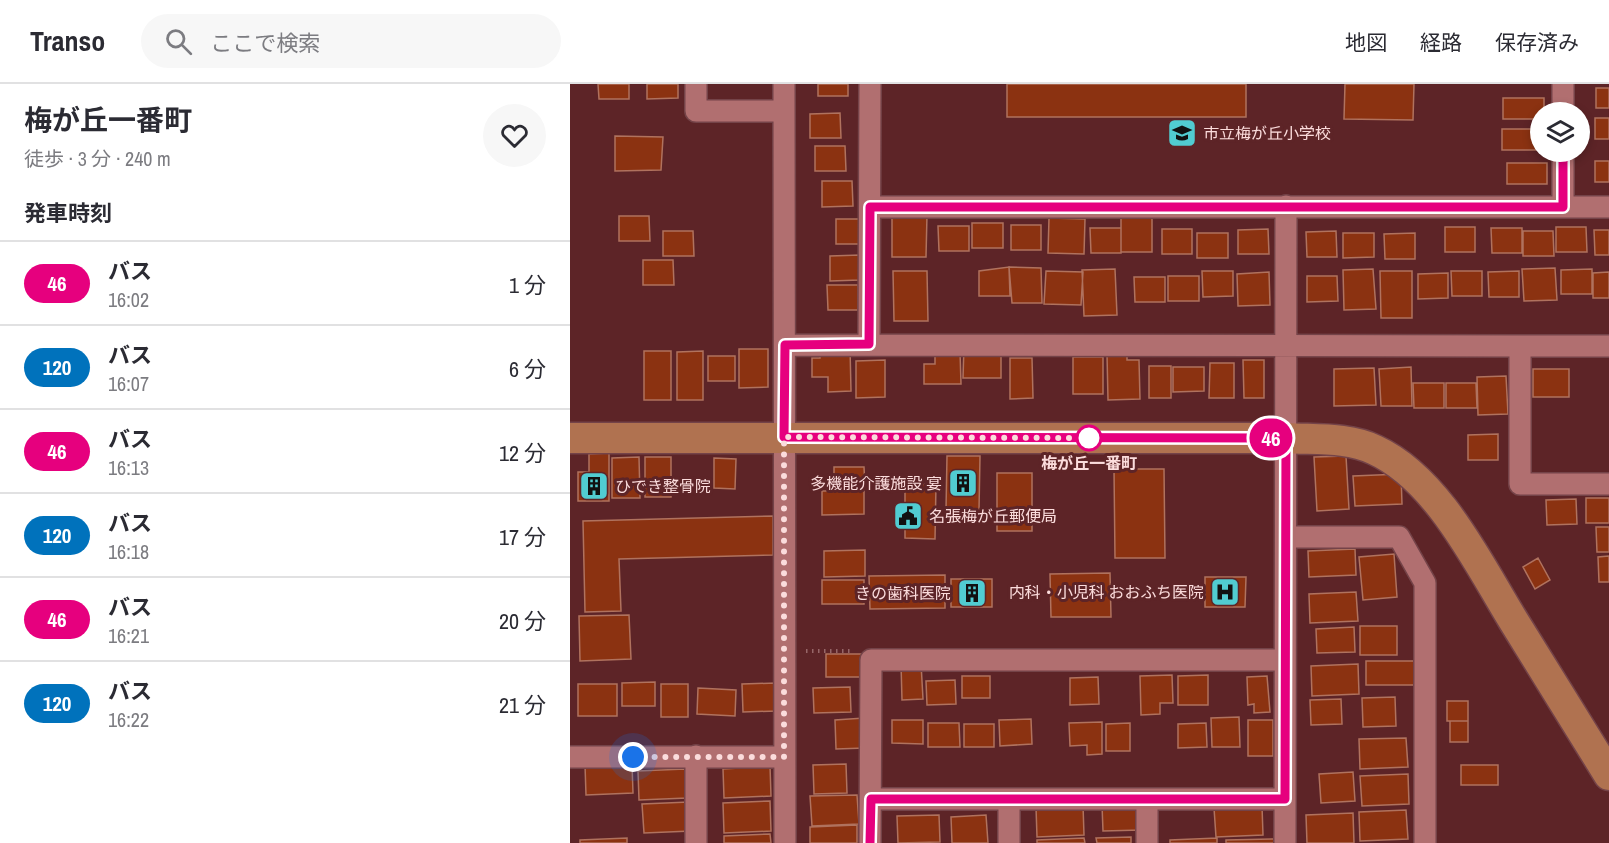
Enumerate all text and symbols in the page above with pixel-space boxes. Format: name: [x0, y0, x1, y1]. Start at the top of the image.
search box: [141, 14, 561, 68]
text: Transo: [30, 22, 105, 60]
icon: search: [162, 25, 195, 58]
text: ここで検索: [210, 28, 320, 58]
text: 地図: [1345, 28, 1387, 57]
text: 経路: [1420, 28, 1462, 57]
text: 保存済み: [1495, 28, 1579, 57]
text: 梅が丘一番町: [24, 101, 192, 139]
map controls: [1530, 102, 1590, 162]
button: layers: [1530, 102, 1590, 162]
button: heart: [483, 104, 546, 167]
school or university icon: 市立梅が丘小学校: [1166, 117, 1198, 149]
place label: 市立梅が丘小学校: [1203, 122, 1331, 144]
text: 徒歩 · 3 分 · 240 m: [24, 145, 171, 172]
text: 発車時刻: [24, 198, 112, 228]
text: バス: [108, 256, 152, 286]
text: 46: [47, 269, 67, 298]
text: 1 分: [509, 270, 546, 300]
text: 16:02: [108, 286, 149, 313]
text: バス: [108, 340, 152, 370]
text: 120: [43, 353, 71, 382]
text: 6 分: [509, 354, 546, 384]
text: 16:07: [108, 370, 149, 397]
line badge: 46: [1244, 418, 1298, 458]
text: バス: [108, 424, 152, 454]
text: 46: [1261, 424, 1281, 453]
marker: 梅が丘一番町: [1076, 425, 1102, 451]
text: 46: [47, 437, 67, 466]
text: 12 分: [499, 438, 546, 468]
place label: 梅が丘一番町: [1041, 452, 1137, 474]
text: 16:13: [108, 454, 149, 481]
building icon: 多機能介護施設 宴: [947, 467, 979, 499]
building icon: ひでき整骨院: [578, 470, 610, 502]
place label: 多機能介護施設 宴: [810, 472, 942, 494]
place label: ひでき整骨院: [615, 475, 711, 497]
public building icon: 名張梅が丘郵便局: [892, 500, 924, 532]
place label: 名張梅が丘郵便局: [929, 505, 1057, 527]
text: バス: [108, 508, 152, 538]
text: 120: [43, 521, 71, 550]
text: 17 分: [499, 522, 546, 552]
text: 16:18: [108, 538, 149, 565]
hospital icon: 内科・小児科 おおふち医院: [1209, 576, 1241, 608]
building icon: きの歯科医院: [956, 577, 988, 609]
place label: 内科・小児科 おおふち医院: [1009, 581, 1204, 603]
place label: きの歯科医院: [855, 582, 951, 604]
text: バス: [108, 592, 152, 622]
text: 46: [47, 605, 67, 634]
text: 20 分: [499, 606, 546, 636]
text: 16:21: [108, 622, 149, 649]
text: バス: [108, 676, 152, 706]
text: 120: [43, 689, 71, 718]
text: 21 分: [499, 690, 546, 720]
text: 16:22: [108, 706, 149, 733]
your location: [618, 742, 648, 772]

